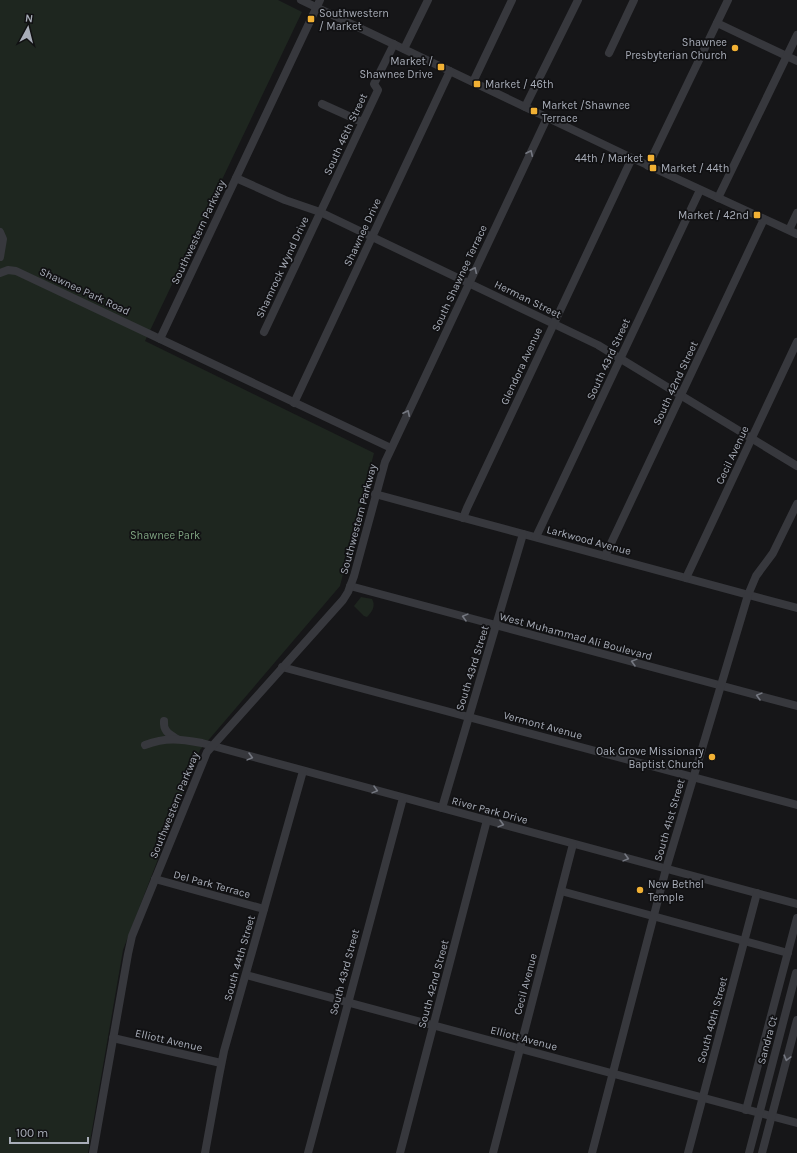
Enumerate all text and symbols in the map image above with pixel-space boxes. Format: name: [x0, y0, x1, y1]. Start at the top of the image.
place label: Southwestern / Market: [319, 7, 389, 33]
north arrow: [8, 8, 48, 48]
text: N: [24, 12, 34, 26]
marker: Southwestern / Market: [306, 14, 316, 24]
place label: Shawnee Presbyterian Church: [625, 36, 727, 62]
marker: Shawnee Presbyterian Church: [730, 43, 740, 53]
place label: Market / Shawnee Drive: [359, 55, 433, 81]
marker: Market / Shawnee Drive: [436, 62, 446, 72]
place label: Market / 46th: [485, 78, 554, 91]
marker: Market / 46th: [472, 79, 482, 89]
street label: South 46th Street: [321, 91, 370, 177]
place label: Market /Shawnee Terrace: [542, 99, 630, 125]
marker: Market /Shawnee Terrace: [529, 106, 539, 116]
one-way arrow: [525, 149, 533, 157]
place label: 44th / Market: [575, 152, 643, 165]
marker: 44th / Market: [646, 153, 656, 163]
place label: Market / 44th: [661, 162, 729, 175]
marker: Market / 44th: [648, 163, 658, 173]
street label: Southwestern Parkway: [168, 178, 228, 287]
street label: Shawnee Drive: [341, 196, 384, 268]
place label: Market / 42nd: [678, 209, 749, 222]
marker: Market / 42nd: [752, 210, 762, 220]
street label: Shamrock Wynd Drive: [253, 214, 312, 320]
street label: South Shawnee Terrace: [429, 222, 490, 334]
street label: Shawnee Park Road: [38, 265, 132, 318]
one-way arrow: [469, 267, 477, 275]
street label: Herman Street: [492, 278, 563, 321]
street label: South 43rd Street: [584, 316, 633, 402]
street label: Glendora Avenue: [498, 325, 545, 407]
street label: South 42nd Street: [650, 339, 701, 427]
one-way arrow: [402, 410, 410, 417]
street label: Cecil Avenue: [713, 423, 752, 487]
street label: Southwestern Parkway: [337, 462, 380, 576]
street label: Larkwood Avenue: [545, 523, 633, 558]
park label: Shawnee Park: [130, 529, 200, 542]
street label: West Muhammad Ali Boulevard: [498, 610, 654, 663]
one-way arrow: [462, 613, 469, 622]
street label: South 43rd Street: [453, 624, 492, 712]
one-way arrow: [631, 659, 637, 667]
one-way arrow: [756, 692, 763, 701]
street label: Vermont Avenue: [502, 709, 584, 742]
place label: Oak Grove Missionary Baptist Church: [596, 745, 704, 771]
street label: Southwestern Parkway: [147, 750, 202, 860]
one-way arrow: [246, 752, 253, 761]
marker: Oak Grove Missionary Baptist Church: [707, 752, 717, 762]
street label: South 41st Street: [651, 777, 687, 863]
one-way arrow: [372, 786, 379, 794]
street label: River Park Drive: [450, 794, 530, 827]
one-way arrow: [497, 819, 504, 828]
one-way arrow: [623, 853, 630, 862]
street label: Del Park Terrace: [172, 868, 252, 901]
place label: New Bethel Temple: [648, 878, 704, 904]
marker: New Bethel Temple: [635, 885, 645, 895]
street label: South 44th Street: [221, 914, 258, 1003]
street label: South 43rd Street: [327, 928, 362, 1017]
street label: South 42nd Street: [415, 938, 452, 1030]
street label: Cecil Avenue: [511, 952, 540, 1016]
street label: South 40th Street: [695, 975, 730, 1065]
street label: Sandra Ct: [755, 1015, 780, 1066]
street label: Elliott Avenue: [489, 1023, 559, 1054]
street label: Elliott Avenue: [134, 1026, 204, 1055]
one-way arrow: [783, 1054, 792, 1061]
scale bar: [10, 1119, 88, 1145]
text: 100 m: [16, 1126, 48, 1140]

